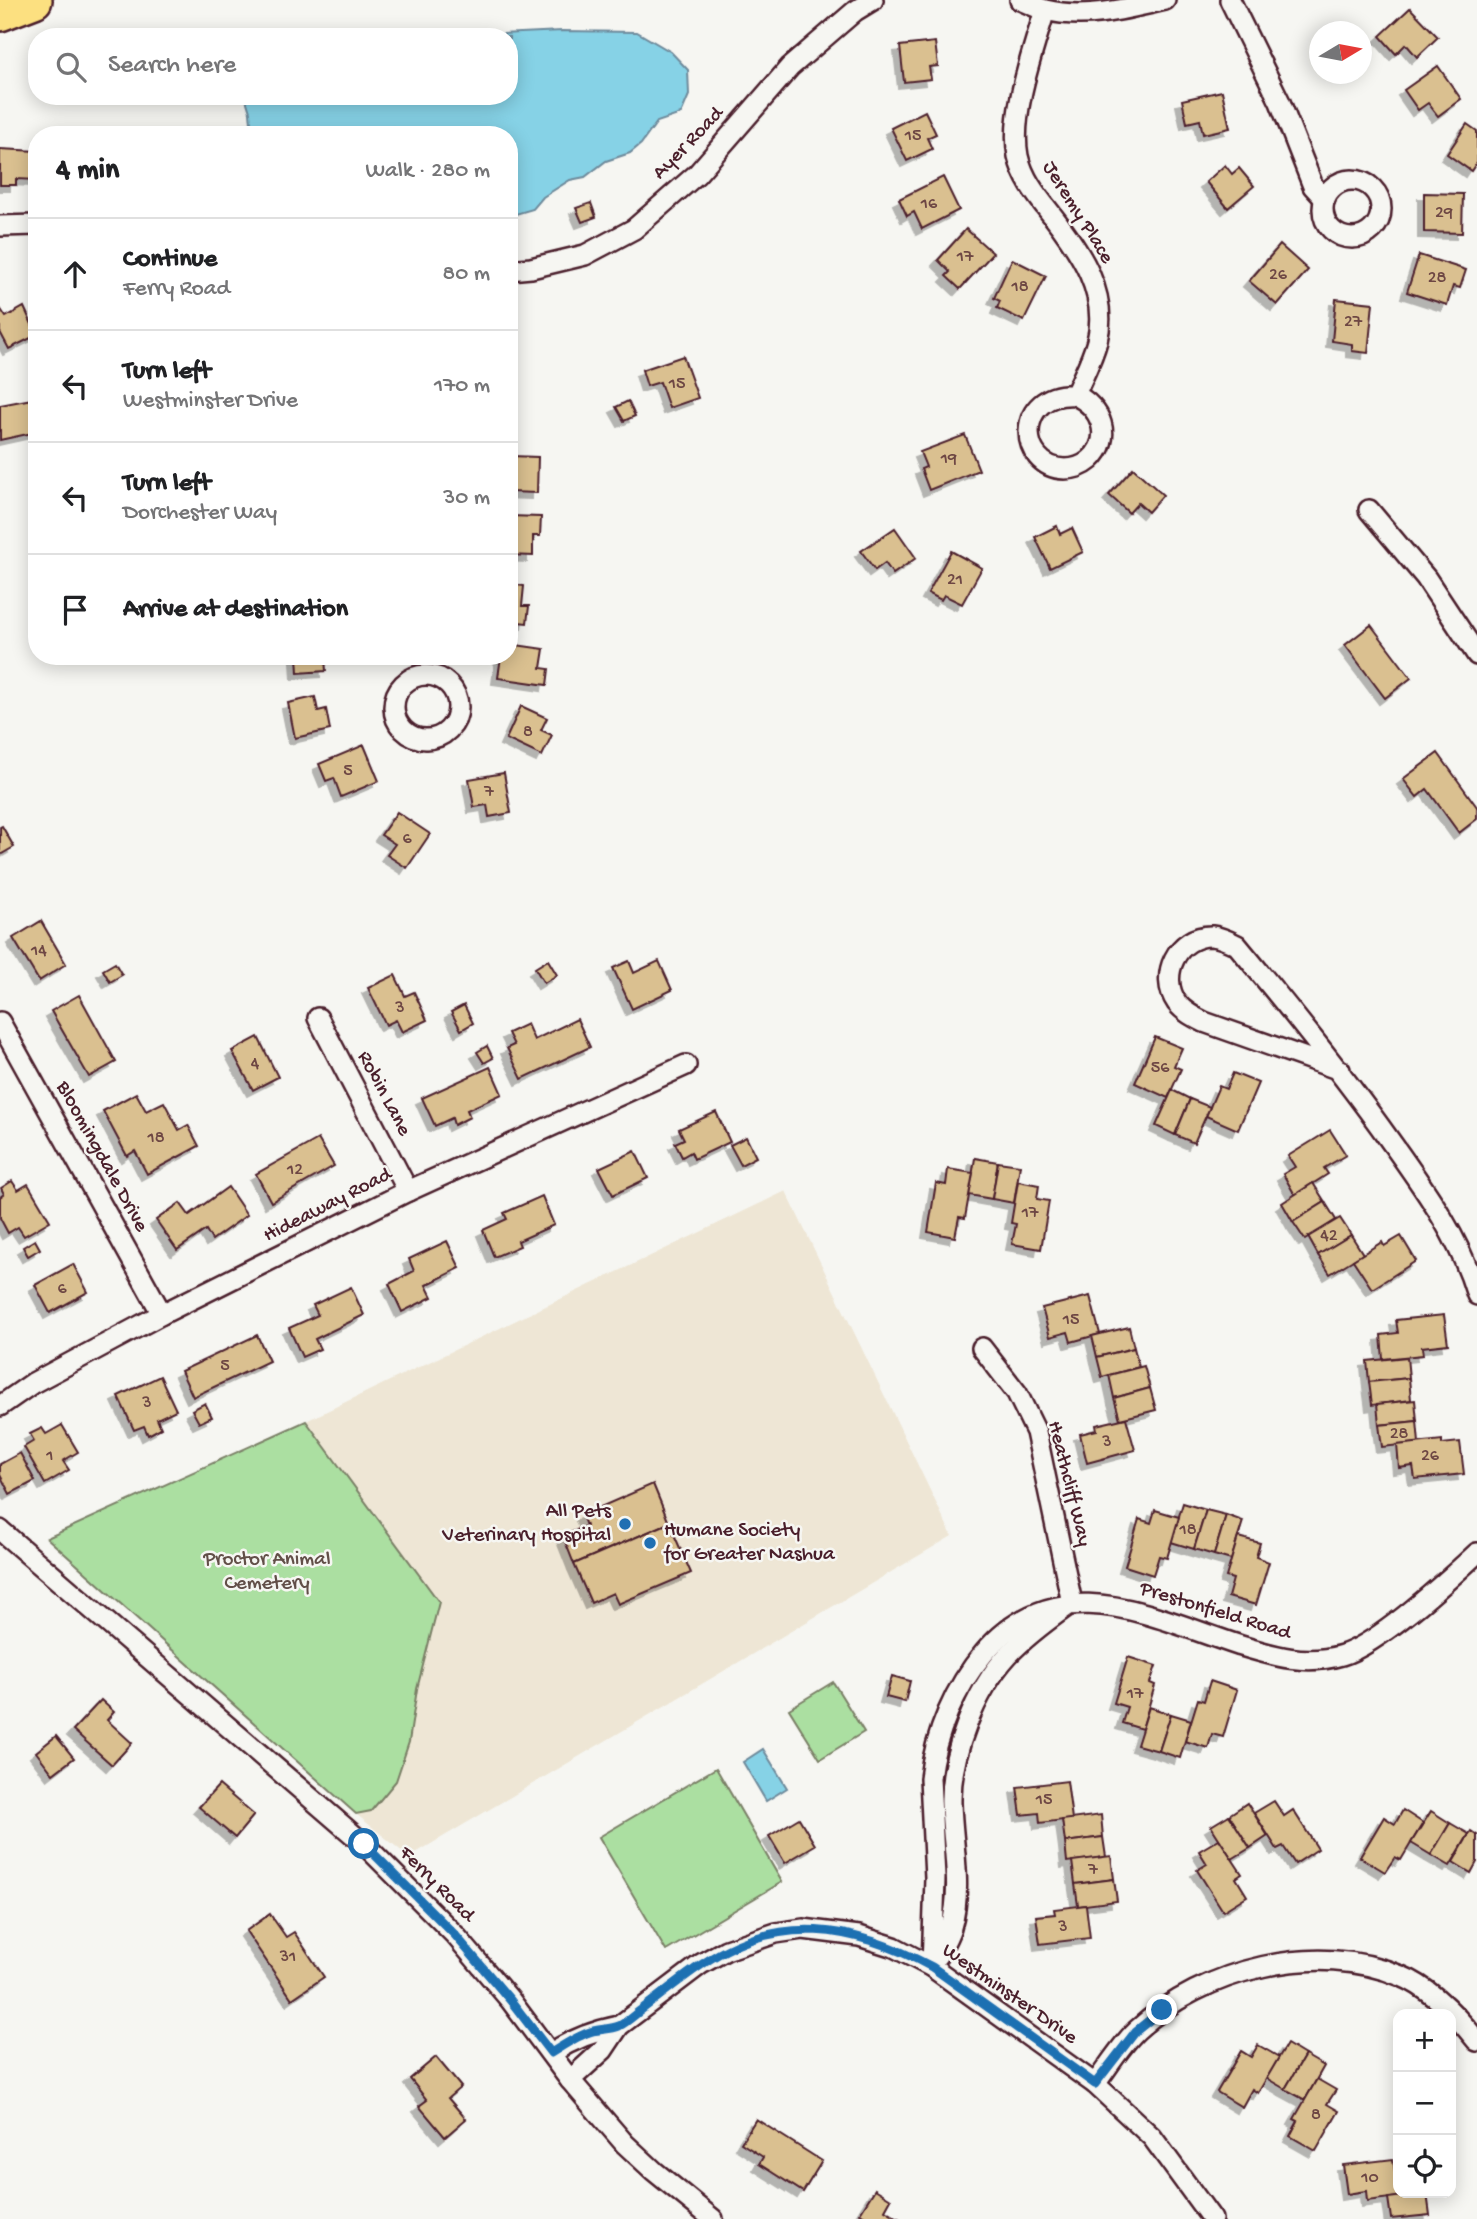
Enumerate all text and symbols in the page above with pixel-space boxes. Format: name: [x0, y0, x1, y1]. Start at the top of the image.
north arrow: [1309, 21, 1372, 84]
search box: [28, 28, 518, 105]
icon: search: [52, 48, 90, 86]
text: Search here: [108, 51, 236, 82]
street label: Ayer Road: [648, 101, 731, 186]
house number: 15: [904, 126, 921, 147]
text: 4 min: [56, 154, 119, 189]
street label: Jeremy Place: [1036, 157, 1119, 270]
text: Walk · 280 m: [366, 158, 490, 185]
house number: 16: [920, 194, 938, 215]
house number: 29: [1435, 203, 1453, 224]
text: Continue: [123, 245, 217, 276]
house number: 17: [956, 247, 974, 268]
icon: ahead: [56, 255, 94, 293]
text: 80 m: [443, 261, 490, 288]
house number: 26: [1269, 265, 1288, 286]
house number: 28: [1428, 268, 1446, 289]
text: Ferry Road: [123, 276, 230, 303]
house number: 18: [1010, 277, 1029, 298]
house number: 27: [1344, 312, 1363, 333]
text: Turn left: [123, 357, 211, 388]
icon: left: [56, 367, 94, 405]
text: 170 m: [434, 373, 490, 400]
house number: 15: [668, 374, 685, 395]
text: Westminster Drive: [123, 388, 298, 415]
house number: 19: [940, 449, 957, 470]
text: Turn left: [123, 469, 211, 500]
icon: left: [56, 479, 94, 517]
text: 30 m: [443, 485, 490, 512]
text: Dorchester Way: [123, 500, 277, 527]
house number: 21: [947, 570, 963, 591]
icon: arrive: [56, 591, 94, 629]
text: Arrive at destination: [123, 595, 348, 626]
house number: 8: [523, 722, 533, 743]
house number: 5: [343, 761, 353, 782]
house number: 7: [483, 782, 494, 803]
house number: 6: [402, 829, 412, 850]
house number: 14: [30, 941, 47, 962]
house number: 3: [394, 998, 405, 1019]
street label: Robin Lane: [350, 1047, 416, 1142]
house number: 4: [251, 1054, 260, 1075]
house number: 56: [1151, 1058, 1170, 1079]
street label: Bloomingdale Drive: [49, 1076, 153, 1238]
house number: 18: [146, 1128, 165, 1149]
house number: 12: [286, 1160, 303, 1181]
street label: Hideaway Road: [260, 1162, 398, 1249]
house number: 17: [1021, 1203, 1039, 1224]
house number: 42: [1320, 1226, 1338, 1247]
house number: 6: [57, 1279, 67, 1300]
house number: 15: [1062, 1310, 1079, 1331]
house number: 5: [220, 1356, 230, 1377]
house number: 3: [141, 1393, 152, 1414]
street label: Heathcliff Way: [1040, 1419, 1096, 1549]
house number: 28: [1390, 1424, 1408, 1445]
house number: 3: [1101, 1432, 1112, 1453]
house number: 1: [45, 1446, 54, 1467]
house number: 26: [1421, 1446, 1440, 1467]
place label: All Pets Veterinary Hospital: [441, 1500, 612, 1549]
marker: All Pets Veterinary Hospital: [617, 1516, 633, 1532]
place label: Humane Society for Greater Nashua: [663, 1519, 836, 1568]
house number: 18: [1178, 1520, 1197, 1541]
marker: Humane Society for Greater Nashua: [642, 1535, 658, 1551]
park label: Proctor Animal Cemetery: [202, 1548, 331, 1597]
street label: Prestonfield Road: [1135, 1577, 1295, 1647]
house number: 17: [1126, 1684, 1144, 1705]
house number: 15: [1035, 1790, 1052, 1811]
route start: [348, 1828, 379, 1859]
street label: Ferry Road: [392, 1841, 481, 1930]
house number: 7: [1087, 1860, 1098, 1881]
house number: 3: [1057, 1917, 1068, 1938]
street label: Westminster Drive: [936, 1939, 1083, 2052]
house number: 31: [279, 1947, 296, 1968]
route end: [1146, 1994, 1177, 2025]
map controls: [1393, 2009, 1456, 2198]
button: +: [1393, 2009, 1456, 2072]
button: −: [1393, 2072, 1456, 2135]
house number: 8: [1311, 2105, 1321, 2126]
button: locate: [1393, 2135, 1456, 2198]
house number: 10: [1360, 2168, 1379, 2189]

